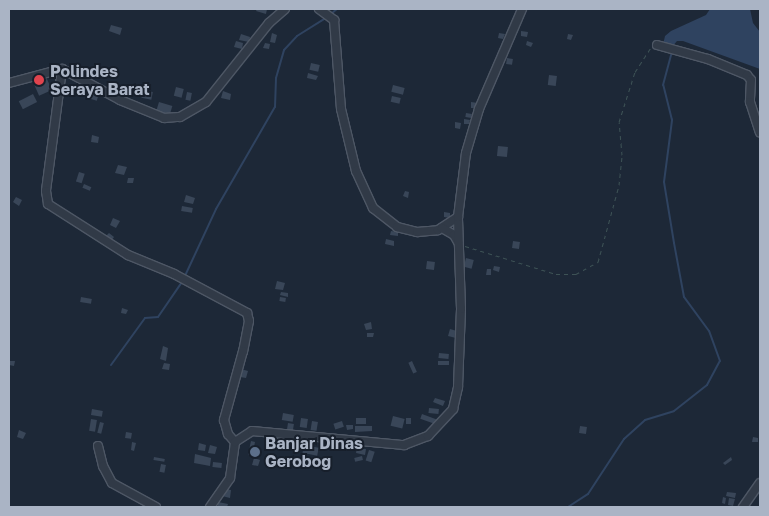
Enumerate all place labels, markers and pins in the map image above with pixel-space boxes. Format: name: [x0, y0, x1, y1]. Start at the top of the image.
place label: Polindes Seraya Barat: [50, 61, 150, 99]
marker: Polindes Seraya Barat: [32, 73, 46, 87]
place label: Banjar Dinas Gerobog: [265, 433, 363, 471]
marker: Banjar Dinas Gerobog: [249, 446, 261, 458]

